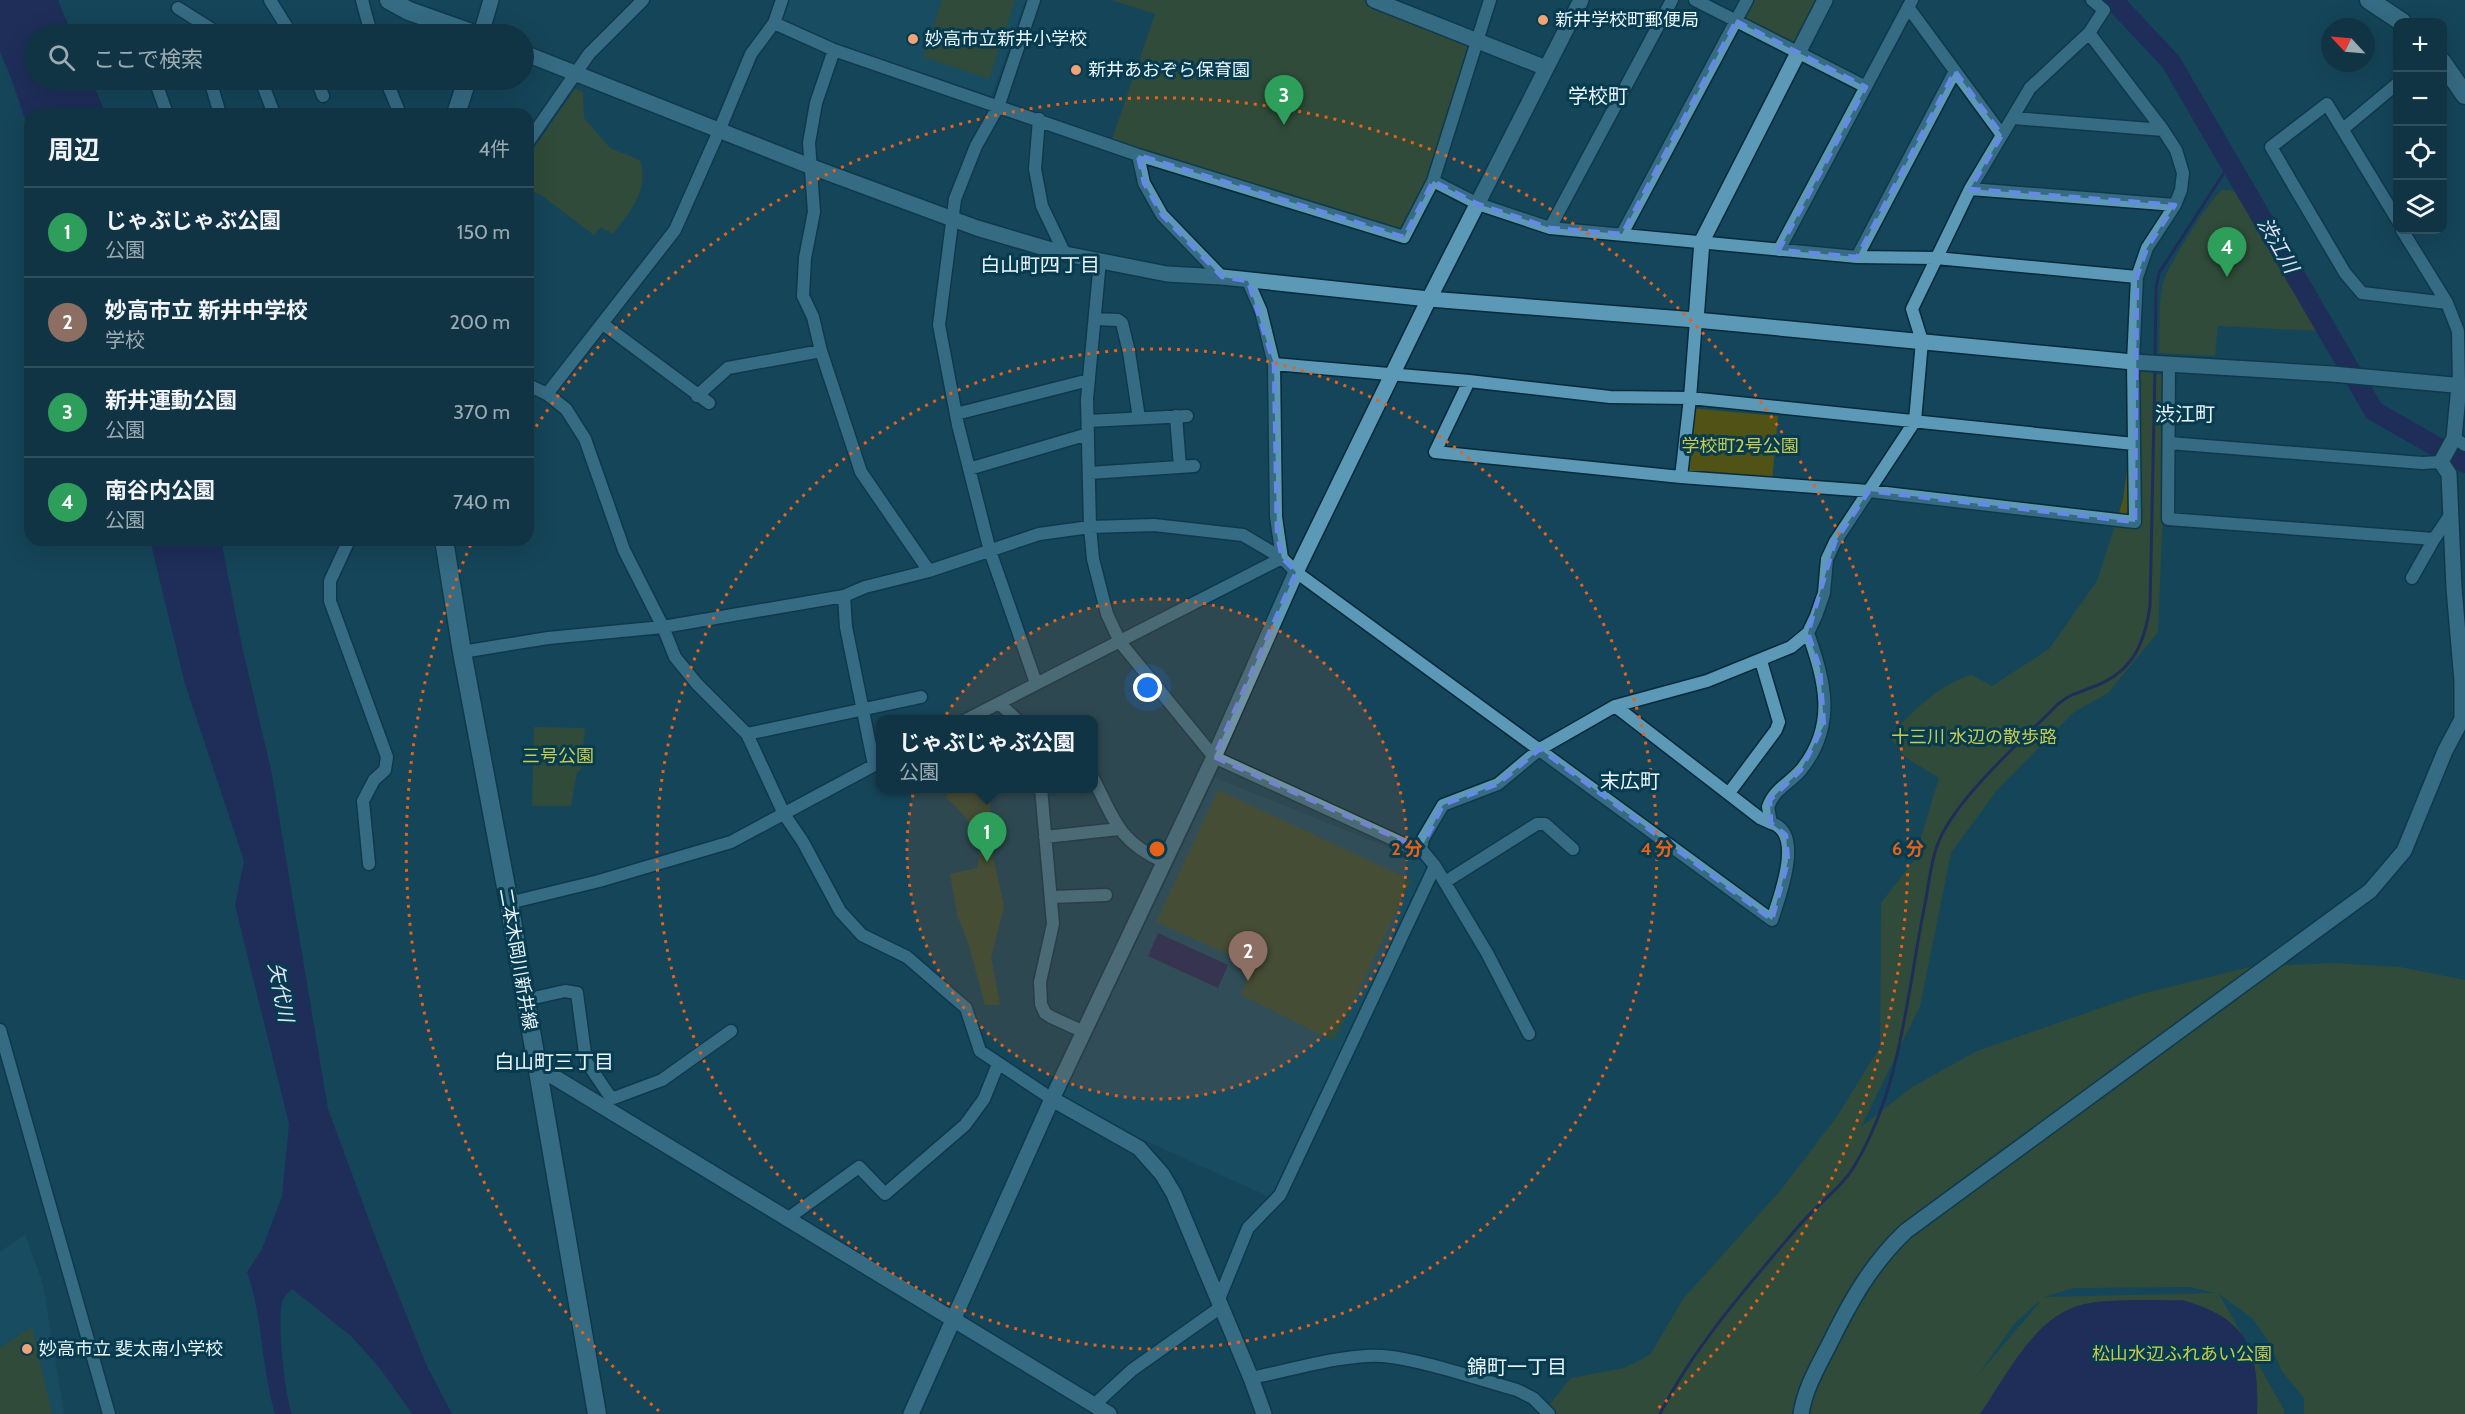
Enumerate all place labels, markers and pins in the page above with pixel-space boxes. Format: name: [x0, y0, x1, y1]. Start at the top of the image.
place label: 新井学校町郵便局: [1555, 9, 1699, 31]
marker: 新井学校町郵便局: [1536, 13, 1550, 27]
place label: 妙高市立新井小学校: [925, 28, 1087, 50]
marker: 妙高市立新井小学校: [906, 32, 920, 46]
place label: 新井あおぞら保育園: [1088, 59, 1250, 81]
marker: 新井あおぞら保育園: [1069, 63, 1083, 77]
pin: 3: [1264, 76, 1304, 125]
pin: 4: [2208, 228, 2246, 277]
pin: 1: [968, 812, 1006, 862]
centre of rings: [1147, 839, 1167, 859]
pin: 2: [1228, 932, 1268, 981]
place label: 妙高市立 斐太南小学校: [39, 1338, 223, 1360]
marker: 妙高市立 斐太南小学校: [20, 1342, 34, 1356]

